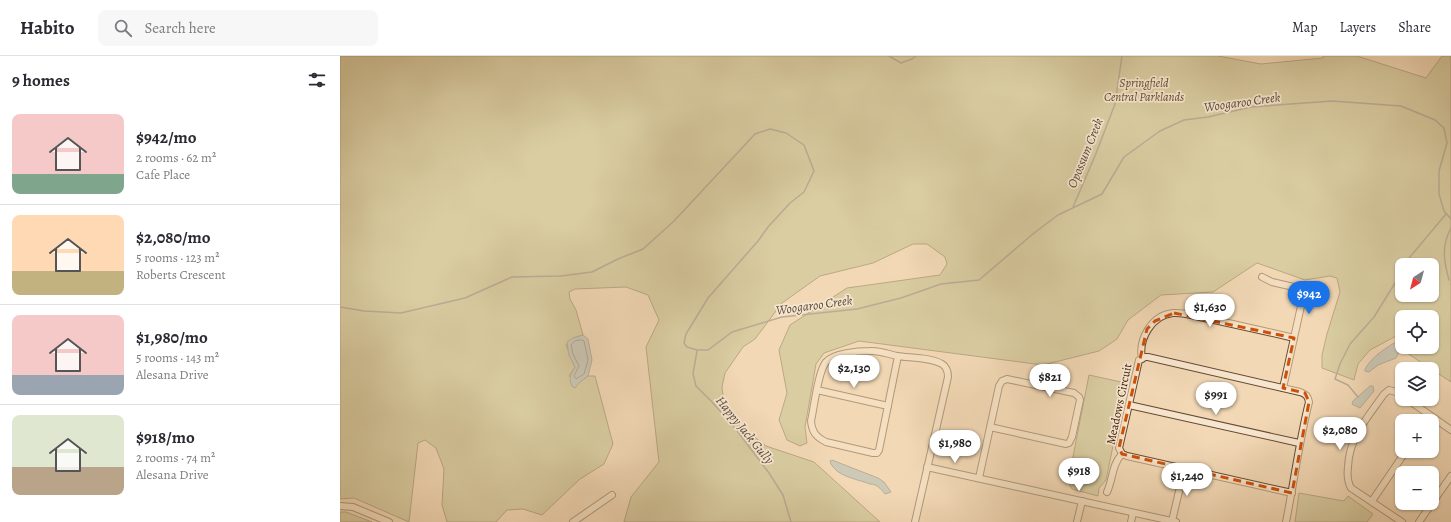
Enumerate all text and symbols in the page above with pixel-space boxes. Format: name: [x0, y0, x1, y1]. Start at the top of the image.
search box: [98, 10, 378, 46]
text: Habito: [20, 15, 74, 41]
icon: search: [112, 17, 134, 39]
text: Search here: [144, 18, 216, 38]
text: Map: [1292, 18, 1318, 37]
text: Layers: [1340, 18, 1376, 37]
text: Share: [1398, 18, 1431, 37]
text: 9 homes: [12, 69, 70, 92]
icon: filters: [306, 69, 328, 91]
park label: Springfield Central Parklands: [1104, 75, 1184, 105]
water label: Woogaroo Creek: [1203, 88, 1282, 116]
water label: Opossum Creek: [1063, 115, 1107, 190]
text: $942/mo: [136, 126, 197, 149]
icon: home: [44, 130, 92, 178]
text: 2 rooms · 62 m²: [136, 149, 216, 166]
text: Cafe Place: [136, 166, 190, 183]
text: $2,080/mo: [136, 226, 211, 249]
icon: home: [44, 231, 92, 279]
text: 5 rooms · 123 m²: [136, 249, 219, 266]
north arrow: [1395, 258, 1439, 302]
map controls: [1395, 258, 1439, 510]
text: Roberts Crescent: [136, 266, 226, 283]
pin: $942: [1285, 281, 1333, 315]
text: $942: [1297, 285, 1321, 302]
water label: Woogaroo Creek: [775, 291, 854, 319]
pin: $1,630: [1177, 294, 1243, 328]
text: $1,630: [1194, 298, 1226, 315]
button: locate: [1395, 310, 1439, 354]
text: $1,980/mo: [136, 326, 208, 349]
icon: home: [44, 331, 92, 379]
text: 5 rooms · 143 m²: [136, 349, 219, 366]
pin: $2,130: [821, 355, 887, 389]
text: $2,130: [838, 359, 870, 376]
street label: Meadows Circuit: [1103, 362, 1135, 446]
button: layers: [1395, 362, 1439, 406]
pin: $821: [1026, 364, 1074, 398]
text: Alesana Drive: [136, 366, 209, 383]
text: $821: [1038, 368, 1062, 385]
pin: $991: [1192, 382, 1240, 416]
text: $991: [1205, 386, 1227, 403]
water label: Happy Jack Gully: [712, 392, 778, 468]
button: +: [1395, 414, 1439, 458]
pin: $2,080: [1307, 417, 1373, 451]
text: $2,080: [1322, 421, 1358, 438]
text: $918/mo: [136, 426, 195, 449]
pin: $1,980: [922, 430, 988, 464]
icon: home: [44, 431, 92, 479]
text: $1,980: [938, 434, 972, 451]
text: 2 rooms · 74 m²: [136, 449, 215, 466]
pin: $918: [1055, 458, 1103, 492]
text: $918: [1068, 462, 1090, 479]
pin: $1,240: [1154, 463, 1220, 497]
text: Alesana Drive: [136, 466, 209, 483]
button: −: [1395, 466, 1439, 510]
text: $1,240: [1170, 467, 1204, 484]

